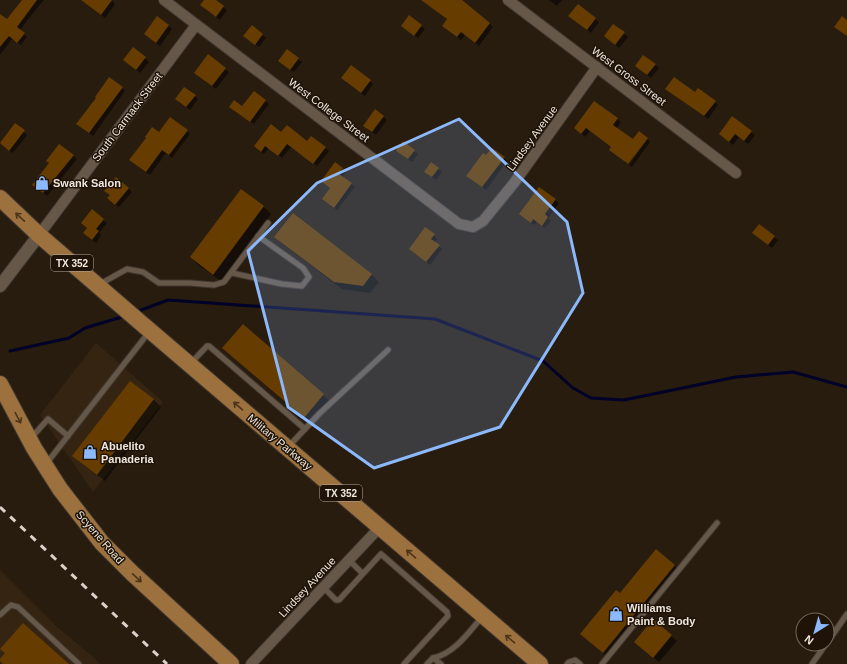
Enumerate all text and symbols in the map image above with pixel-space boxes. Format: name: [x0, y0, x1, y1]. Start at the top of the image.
street label: West Gross Street: [590, 44, 668, 108]
street label: South Carmack Street: [90, 70, 164, 164]
street label: West College Street: [286, 76, 372, 144]
street label: Lindsey Avenue: [504, 103, 560, 173]
shop icon: Swank Salon: [34, 175, 50, 191]
place label: Swank Salon: [53, 177, 121, 189]
one-way arrow: [14, 212, 25, 221]
road number: TX 352: [51, 255, 93, 271]
one-way arrow: [233, 401, 243, 411]
one-way arrow: [15, 412, 22, 424]
street label: Military Parkway: [245, 412, 315, 473]
place label: Abuelito Panaderia: [101, 440, 154, 465]
shop icon: Abuelito Panaderia: [82, 444, 98, 460]
road number: TX 352: [320, 485, 362, 501]
street label: Scyene Road: [74, 508, 126, 566]
one-way arrow: [406, 549, 417, 558]
street label: Lindsey Avenue: [276, 555, 338, 619]
one-way arrow: [132, 573, 142, 582]
place label: Williams Paint & Body: [627, 602, 696, 627]
shop icon: Williams Paint & Body: [608, 606, 624, 622]
north arrow: [795, 612, 835, 652]
text: N: [802, 633, 816, 647]
one-way arrow: [505, 634, 515, 643]

